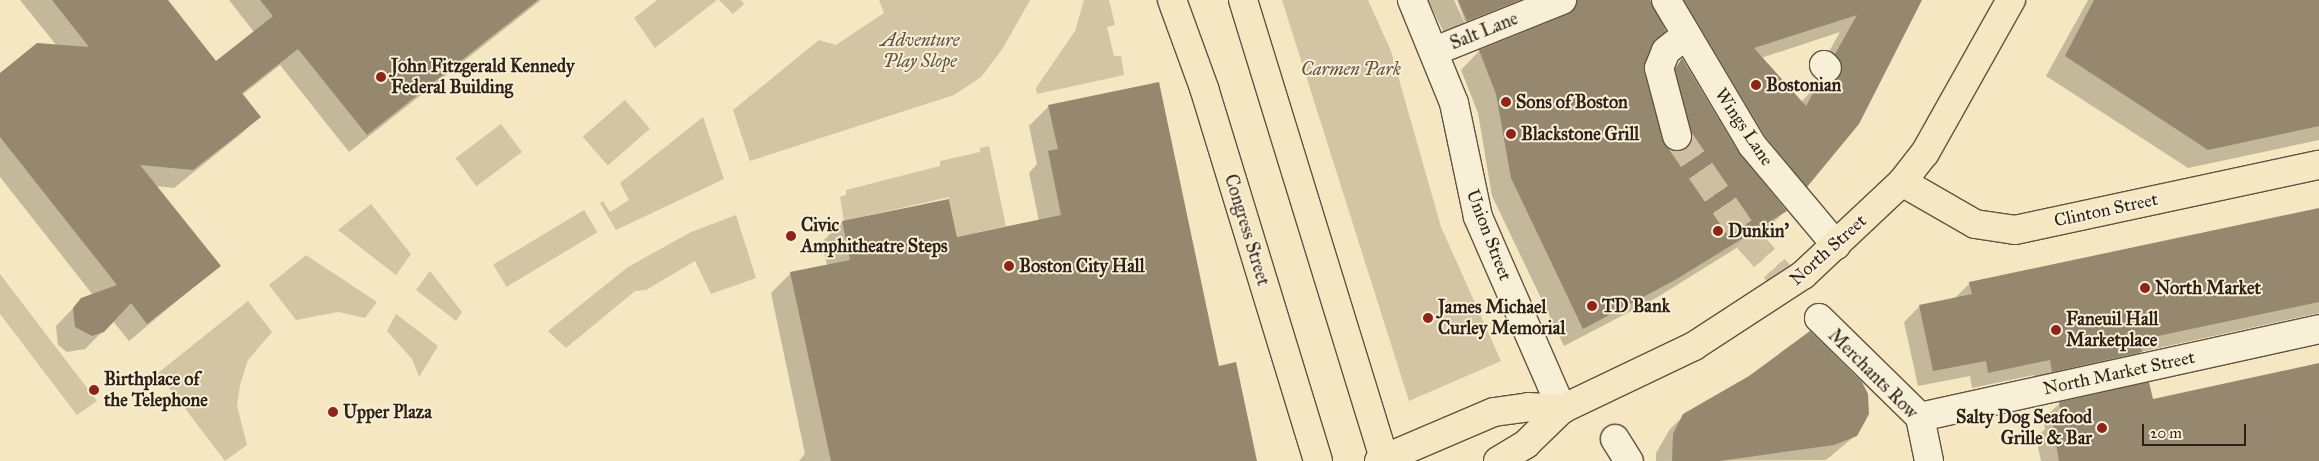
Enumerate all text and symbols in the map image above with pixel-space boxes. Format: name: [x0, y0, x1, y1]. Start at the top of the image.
street label: Salt Lane: [1447, 8, 1521, 54]
park label: Adventure Play Slope: [881, 30, 959, 72]
place label: John Fitzgerald Kennedy Federal Building: [391, 56, 574, 98]
park label: Carmen Park: [1301, 58, 1401, 80]
marker: John Fitzgerald Kennedy Federal Building: [375, 71, 387, 83]
place label: Bostonian: [1766, 74, 1841, 96]
marker: Bostonian: [1750, 79, 1762, 91]
street label: Wings Lane: [1710, 84, 1778, 170]
place label: Sons of Boston: [1516, 91, 1628, 113]
marker: Sons of Boston: [1500, 96, 1512, 108]
place label: Blackstone Grill: [1521, 123, 1639, 145]
marker: Blackstone Grill: [1505, 128, 1517, 140]
street label: Congress Street: [1220, 172, 1274, 288]
street label: Union Street: [1462, 186, 1516, 284]
street label: Clinton Street: [2052, 188, 2160, 232]
street label: North Street: [1785, 210, 1871, 290]
place label: Civic Amphitheatre Steps: [801, 215, 948, 258]
place label: Dunkin': [1728, 220, 1789, 242]
marker: Dunkin': [1712, 225, 1724, 237]
marker: Civic Amphitheatre Steps: [785, 230, 797, 242]
place label: Boston City Hall: [1019, 255, 1145, 277]
marker: Boston City Hall: [1003, 260, 1015, 272]
place label: North Market: [2155, 277, 2261, 299]
marker: North Market: [2139, 282, 2151, 294]
place label: TD Bank: [1602, 295, 1670, 317]
place label: James Michael Curley Memorial: [1438, 297, 1565, 340]
marker: TD Bank: [1586, 300, 1598, 312]
place label: Faneuil Hall Marketplace: [2066, 309, 2158, 352]
marker: James Michael Curley Memorial: [1422, 312, 1434, 324]
marker: Faneuil Hall Marketplace: [2050, 324, 2062, 336]
street label: Merchants Row: [1824, 325, 1922, 423]
street label: North Market Street: [2041, 346, 2197, 400]
place label: Birthplace of the Telephone: [104, 369, 208, 412]
marker: Birthplace of the Telephone: [88, 384, 100, 396]
place label: Upper Plaza: [343, 401, 432, 423]
marker: Upper Plaza: [327, 406, 339, 418]
place label: Salty Dog Seafood Grille & Bar: [1956, 407, 2092, 449]
scale bar: [2144, 414, 2248, 446]
marker: Salty Dog Seafood Grille & Bar: [2096, 422, 2108, 434]
text: 20 m: [2150, 424, 2182, 442]

